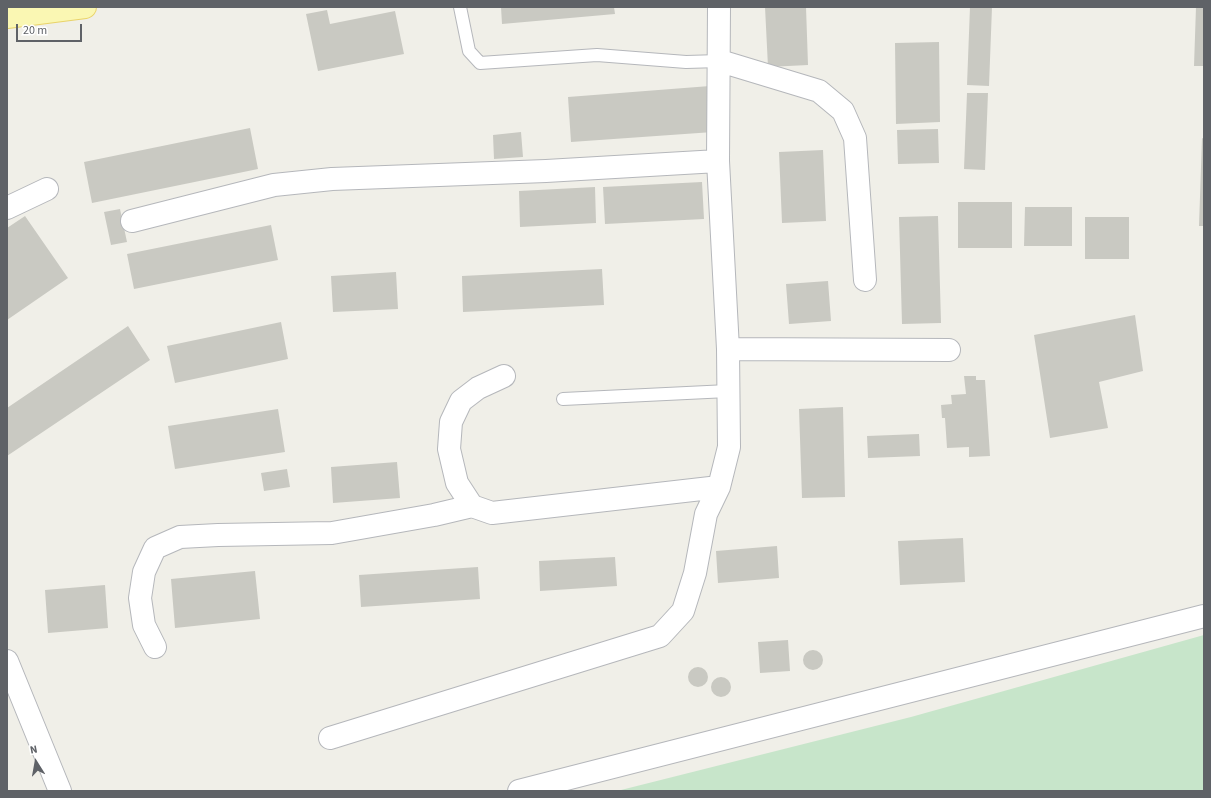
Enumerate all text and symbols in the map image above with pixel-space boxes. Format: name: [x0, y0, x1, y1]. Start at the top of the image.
scale bar: [18, 16, 84, 42]
text: 20 m: [23, 22, 47, 39]
north arrow: [16, 742, 56, 782]
text: N: [29, 742, 39, 758]

